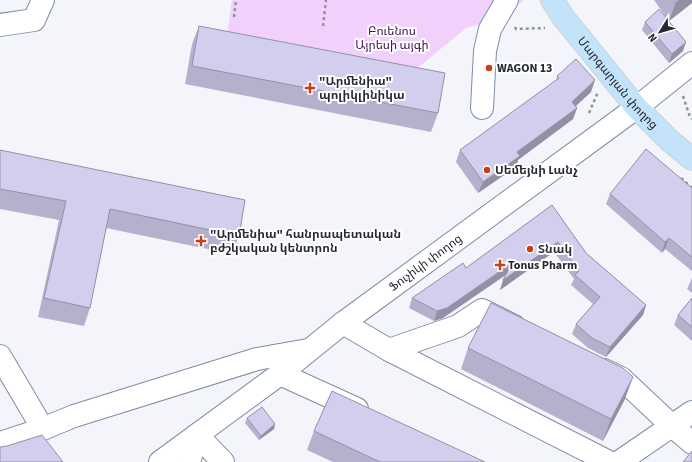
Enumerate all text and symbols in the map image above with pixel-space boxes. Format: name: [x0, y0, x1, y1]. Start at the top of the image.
north arrow: [640, 12, 680, 52]
park label: Բուենոս Այրեսի այգի: [355, 23, 429, 54]
text: N: [644, 30, 661, 45]
street label: Մարգարյան փողոց: [573, 33, 662, 133]
place label: WAGON 13: [497, 60, 552, 77]
marker: WAGON 13: [484, 63, 494, 73]
place label: "Արմենիա" պոլիկլինիկա: [319, 73, 405, 104]
marker: "Արմենիա" պոլիկլինիկա: [304, 82, 316, 94]
place label: Սեմեյնի Լանչ: [495, 162, 578, 179]
marker: Սեմեյնի Լանչ: [482, 165, 492, 175]
place label: "Արմենիա" հանրապետական բժշկական կենտրոն: [210, 226, 401, 257]
street label: Ֆուչիկի փողոց: [386, 230, 466, 296]
marker: "Արմենիա" հանրապետական բժշկական կենտրոն: [195, 235, 207, 247]
place label: Տնակ: [538, 241, 572, 258]
marker: Տնակ: [525, 244, 535, 254]
place label: Tonus Pharm: [508, 257, 577, 274]
marker: Tonus Pharm: [495, 260, 505, 270]

